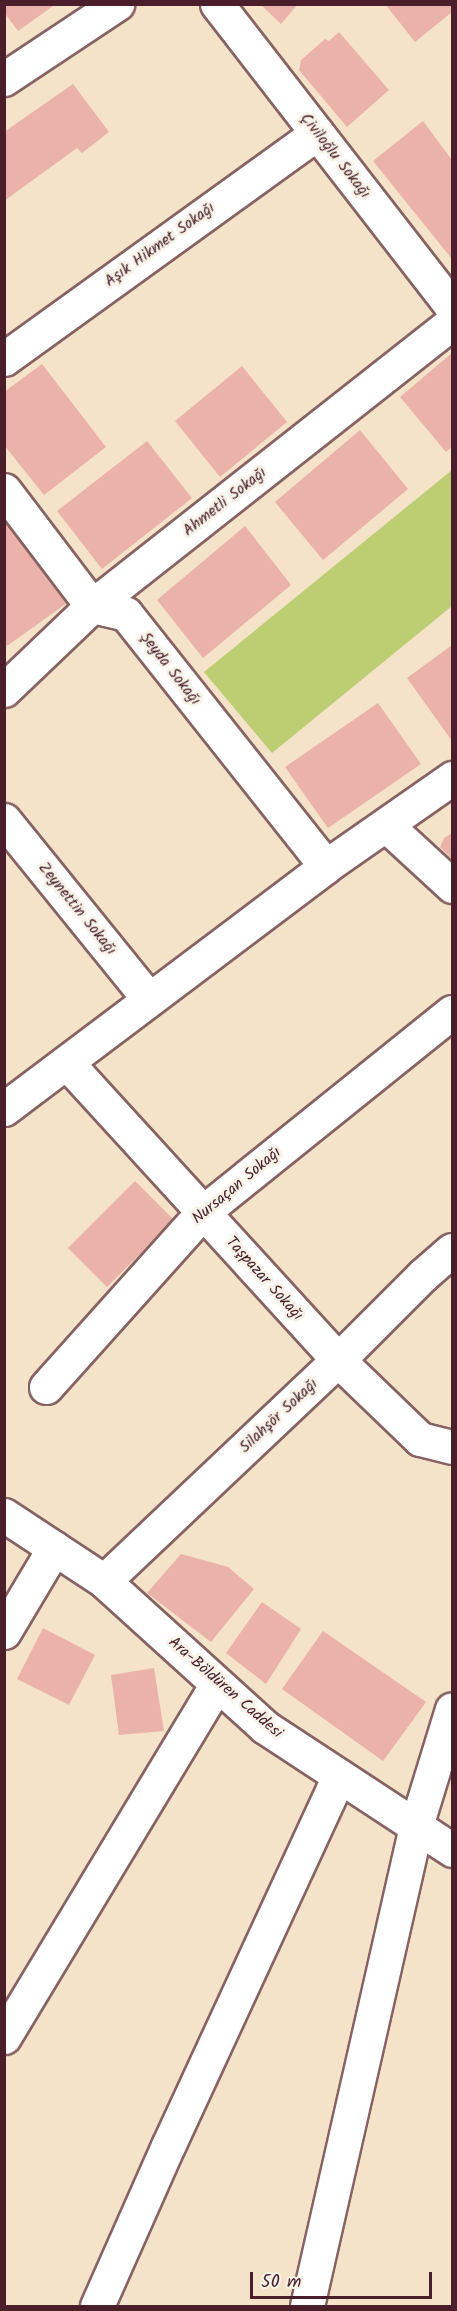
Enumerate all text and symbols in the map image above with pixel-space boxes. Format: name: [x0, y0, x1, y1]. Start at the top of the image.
street label: Çiviloğlu Sokağı: [296, 109, 374, 203]
street label: Aşık Hikmet Sokağı: [101, 199, 219, 291]
street label: Ahmetli Sokağı: [179, 463, 271, 541]
street label: Şeyda Sokağı: [135, 629, 205, 709]
street label: Zeynettin Sokağı: [34, 859, 120, 959]
street label: Nursaçan Sokağı: [189, 1143, 285, 1229]
street label: Taşpazar Sokağı: [221, 1233, 307, 1325]
street label: Silahşör Sokağı: [236, 1375, 322, 1457]
street label: Ara-Böldüren Caddesi: [164, 1633, 286, 1743]
scale bar: [253, 2260, 434, 2298]
text: 50 m: [261, 2268, 301, 2297]

